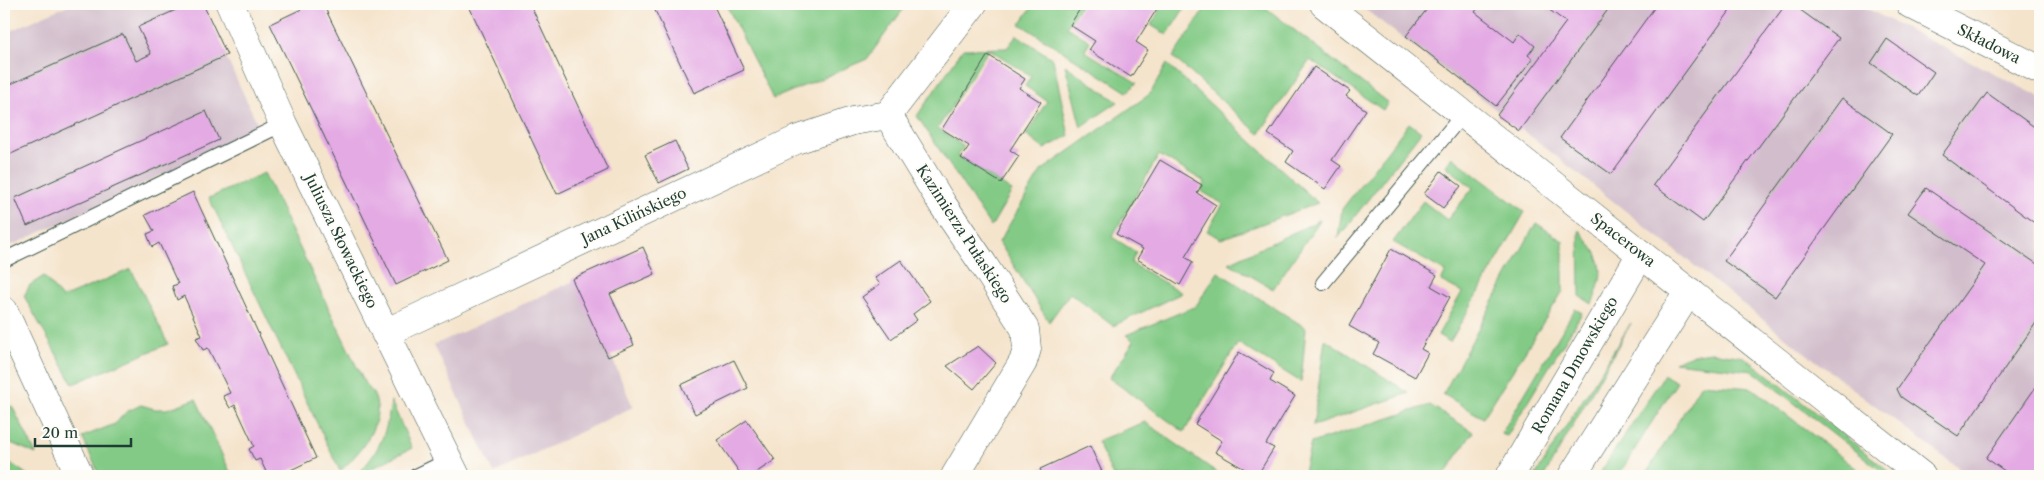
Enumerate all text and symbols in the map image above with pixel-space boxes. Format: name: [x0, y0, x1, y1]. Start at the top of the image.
street label: Składowa: [1955, 20, 2024, 68]
street label: Kazimierza Pułaskiego: [912, 161, 1016, 307]
street label: Juliusza Słowackiego: [300, 169, 382, 311]
street label: Jana Kilińskiego: [576, 183, 689, 249]
street label: Spacerowa: [1587, 208, 1660, 271]
street label: Romana Dmowskiego: [1528, 293, 1622, 437]
scale bar: [35, 415, 131, 447]
text: 20 m: [42, 423, 78, 442]

